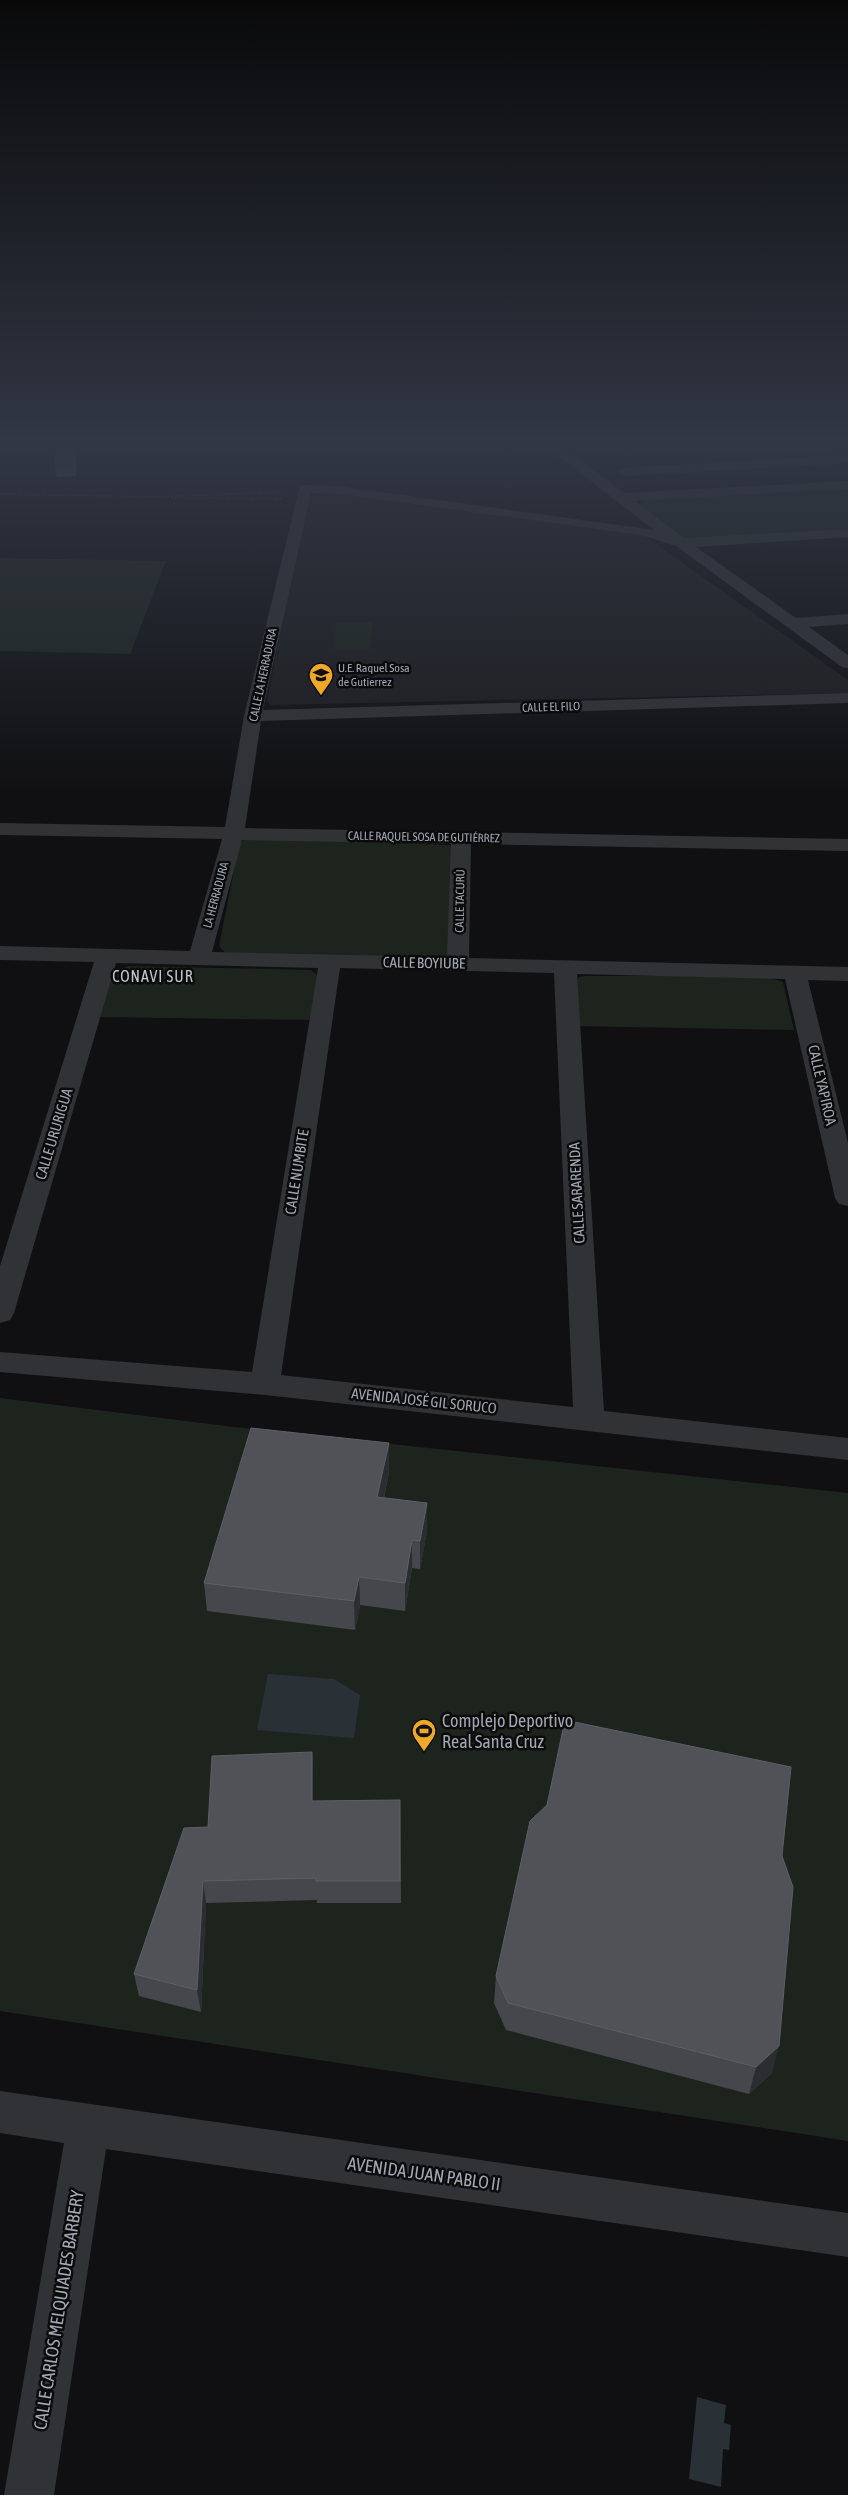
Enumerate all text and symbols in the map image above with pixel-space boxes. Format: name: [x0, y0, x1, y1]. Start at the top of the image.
street label: CALLE LA HERRADURA: [246, 627, 280, 723]
place label: U.E. Raquel Sosa de Gutierrez: [338, 661, 410, 689]
school or university icon: U.E. Raquel Sosa de Gutierrez: [308, 662, 334, 696]
street label: CALLE EL FILO: [522, 699, 580, 715]
street label: CALLE RAQUEL SOSA DE GUTIÉRREZ: [348, 829, 501, 845]
street label: LA HERRADURA: [200, 860, 232, 930]
street label: CALLE TACURÚ: [452, 869, 468, 933]
street label: CALLE BOYIUBE: [383, 953, 466, 972]
district label: CONAVI SUR: [112, 967, 194, 985]
street label: CALLE YAPIROA: [805, 1043, 840, 1127]
street label: CALLE URURIGUA: [32, 1085, 76, 1182]
street label: CALLE NUMBITE: [281, 1128, 312, 1216]
street label: CALLE SARARENDA: [565, 1141, 588, 1244]
street label: AVENIDA JOSÉ GIL SORUCO: [351, 1384, 498, 1417]
place label: Complejo Deportivo Real Santa Cruz: [442, 1710, 573, 1752]
sports icon: Complejo Deportivo Real Santa Cruz: [411, 1718, 437, 1752]
street label: AVENIDA JUAN PABLO II: [346, 2152, 502, 2195]
street label: CALLE CARLOS MELQUIADES BARBERY: [29, 2189, 88, 2431]

